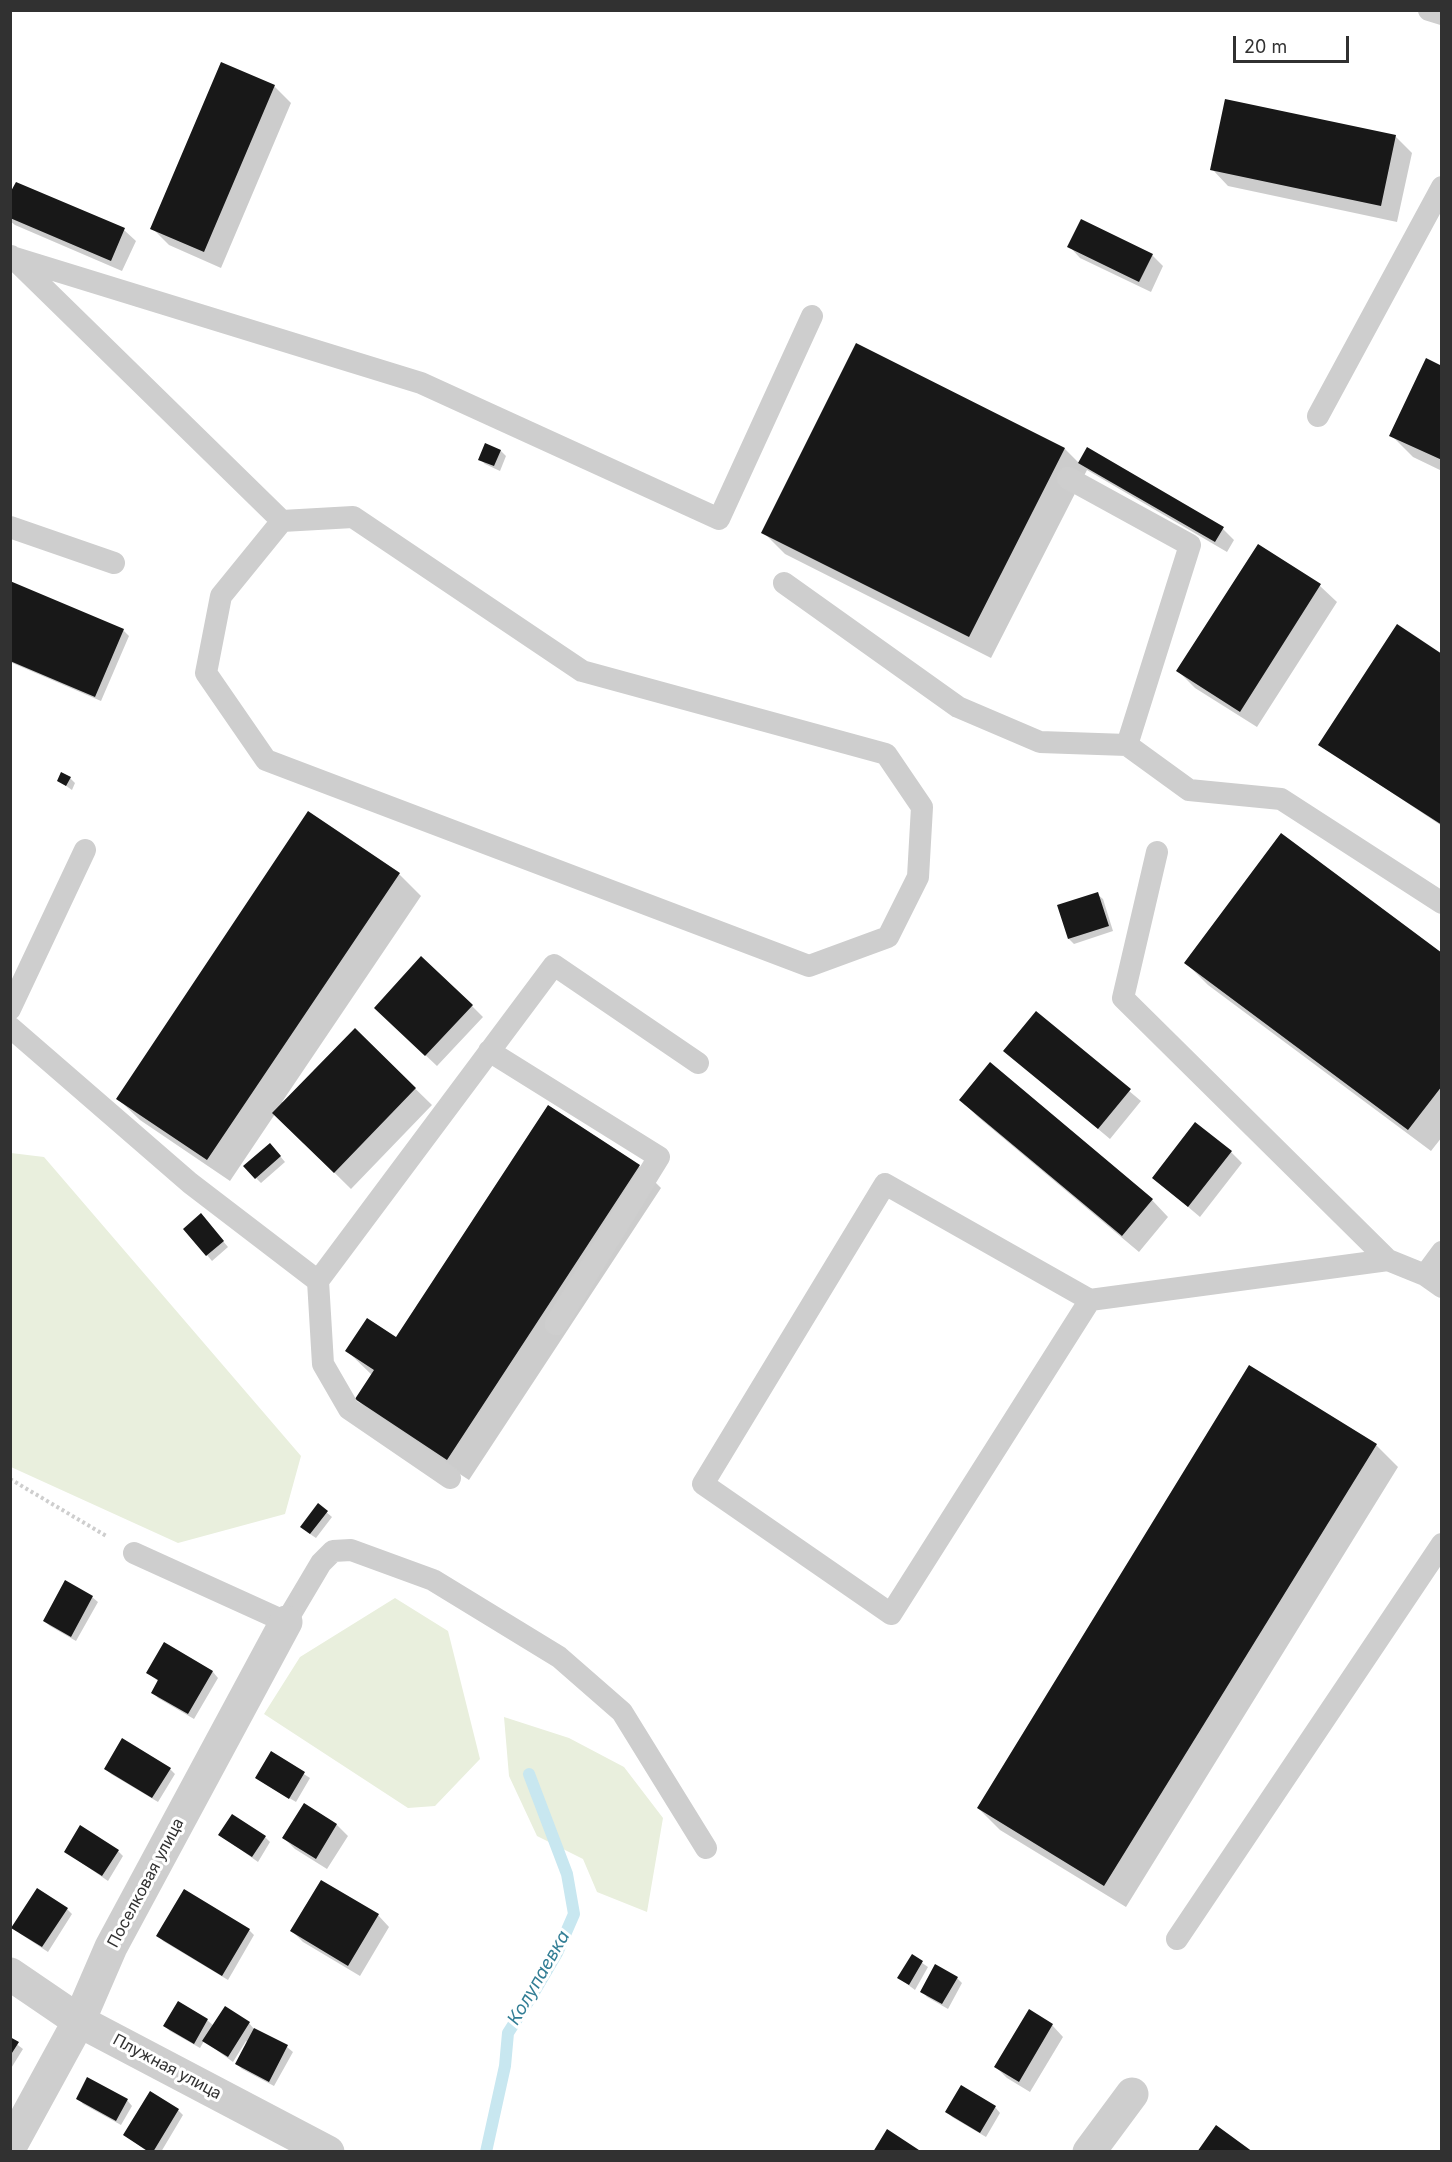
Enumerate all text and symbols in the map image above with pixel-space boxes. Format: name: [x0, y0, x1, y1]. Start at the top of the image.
scale bar: [1236, 24, 1352, 62]
text: 20 m: [1244, 36, 1287, 57]
street label: Поселковая улица: [104, 1815, 188, 1951]
water label: Колупаевка: [503, 1927, 575, 2029]
street label: Плужная улица: [109, 2030, 225, 2104]

